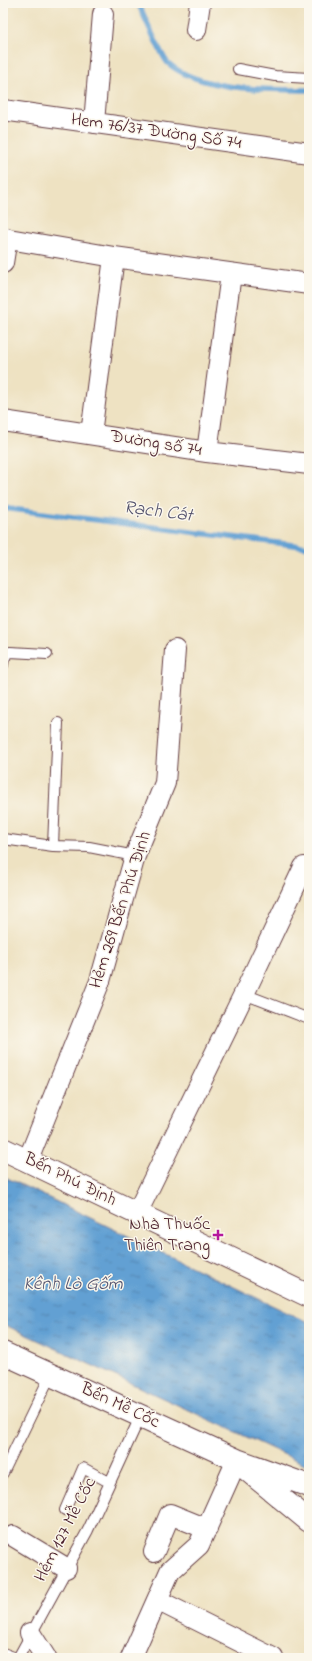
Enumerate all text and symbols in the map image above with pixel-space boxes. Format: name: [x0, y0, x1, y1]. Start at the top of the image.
street label: Hem 76/37 Đường Số 74: [69, 107, 243, 158]
street label: Đường số 74: [107, 424, 204, 465]
water label: Rạch Cát: [122, 494, 196, 530]
street label: Hẻm 269 Bến Phú Định: [83, 828, 159, 992]
street label: Bến Phú Định: [18, 1146, 121, 1214]
place label: Nhà Thuốc Thiên Trang: [124, 1212, 210, 1260]
marker: Nhà Thuốc Thiên Trang: [213, 1230, 223, 1240]
water label: Kênh Lò Gốm: [23, 1271, 123, 1298]
street label: Bến Mễ Cốc: [75, 1376, 164, 1436]
street label: Hẻm 127 Mễ Cốc: [28, 1473, 104, 1587]

